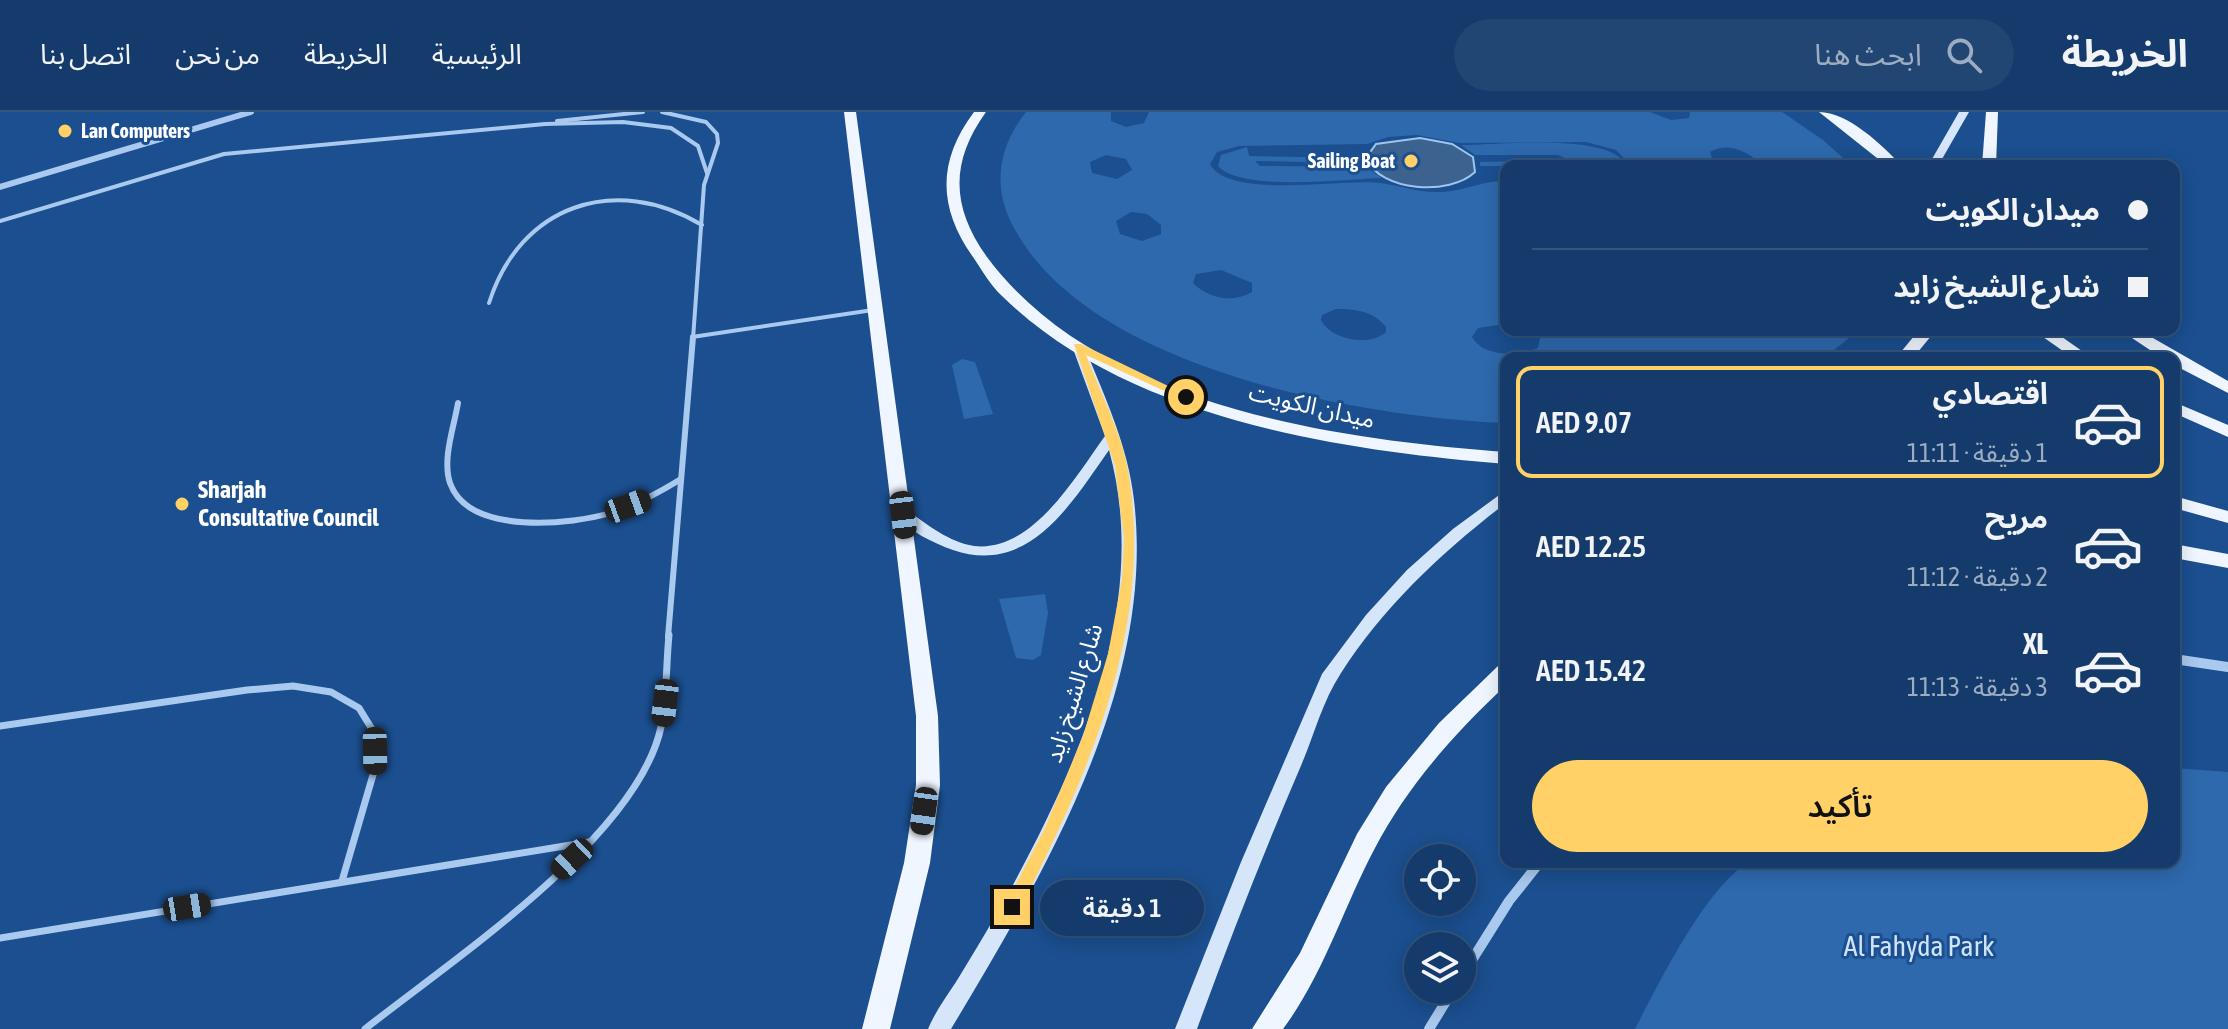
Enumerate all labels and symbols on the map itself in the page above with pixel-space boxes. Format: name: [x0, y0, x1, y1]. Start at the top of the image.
place label: Lan Computers: [81, 119, 190, 142]
marker: Lan Computers: [56, 122, 74, 140]
place label: Sailing Boat: [1308, 149, 1395, 172]
marker: Sailing Boat: [1402, 152, 1420, 170]
street label: ميدان الكويت: [1246, 378, 1378, 434]
route start: [1168, 379, 1204, 415]
place label: Sharjah Consultative Council: [198, 476, 379, 531]
car: [601, 487, 655, 525]
car: [888, 490, 918, 540]
marker: Sharjah Consultative Council: [173, 495, 191, 513]
street label: شارع الشيخ زايد: [1040, 620, 1111, 767]
car: [650, 678, 680, 728]
car: [363, 727, 387, 775]
car: [909, 786, 939, 836]
car: [546, 834, 598, 884]
callout: 1 دقيقة: [1040, 879, 1204, 935]
route end: [994, 889, 1030, 925]
car: [161, 891, 213, 923]
park label: Al Fahyda Park: [1844, 930, 1994, 962]

